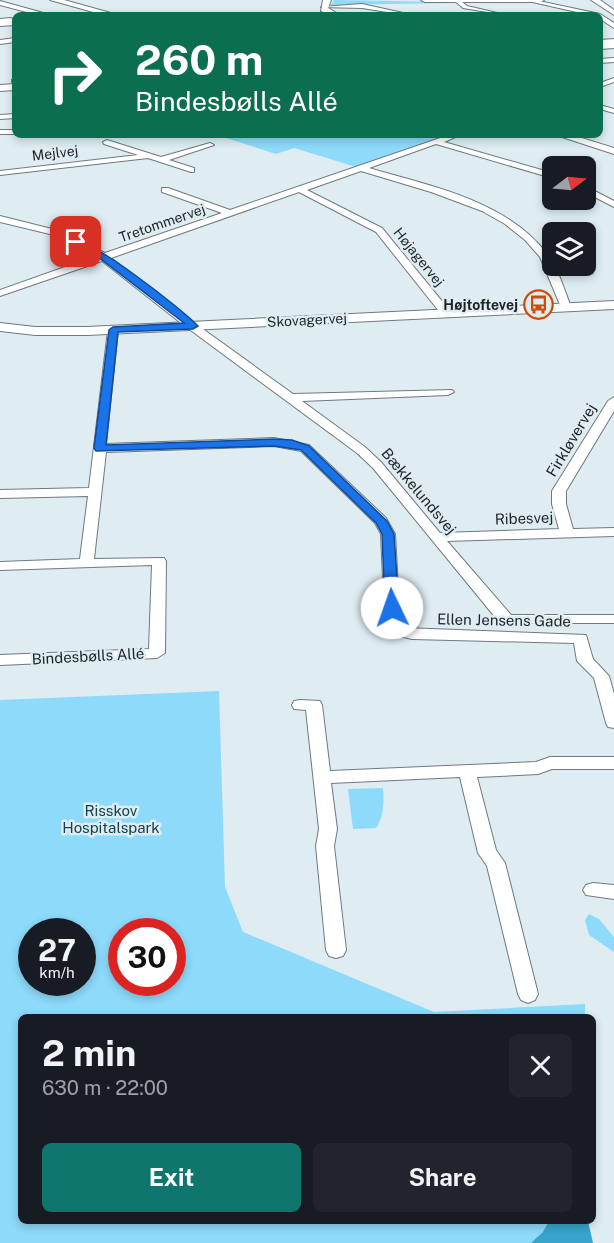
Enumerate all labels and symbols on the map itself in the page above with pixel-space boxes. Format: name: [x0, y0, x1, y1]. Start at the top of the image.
street label: Mejlvej: [31, 142, 79, 164]
north arrow: [542, 156, 596, 210]
street label: Tretommervej: [117, 201, 207, 245]
pin: [50, 216, 101, 267]
street label: Højagervej: [390, 224, 448, 290]
bus stop icon: Højtoftevej: [523, 289, 555, 321]
place label: Højtoftevej: [443, 297, 518, 313]
street label: Skovagervej: [267, 310, 347, 330]
street label: Firkløvervej: [543, 400, 599, 480]
street label: Bækkelundsvej: [378, 445, 460, 537]
street label: Ribesvej: [494, 508, 554, 528]
position arrow: [360, 576, 424, 640]
street label: Ellen Jensens Gade: [437, 610, 571, 630]
street label: Bindesbølls Allé: [31, 645, 145, 667]
park label: Risskov Hospitalspark: [62, 802, 160, 836]
speed limit sign: 30: [108, 918, 186, 996]

